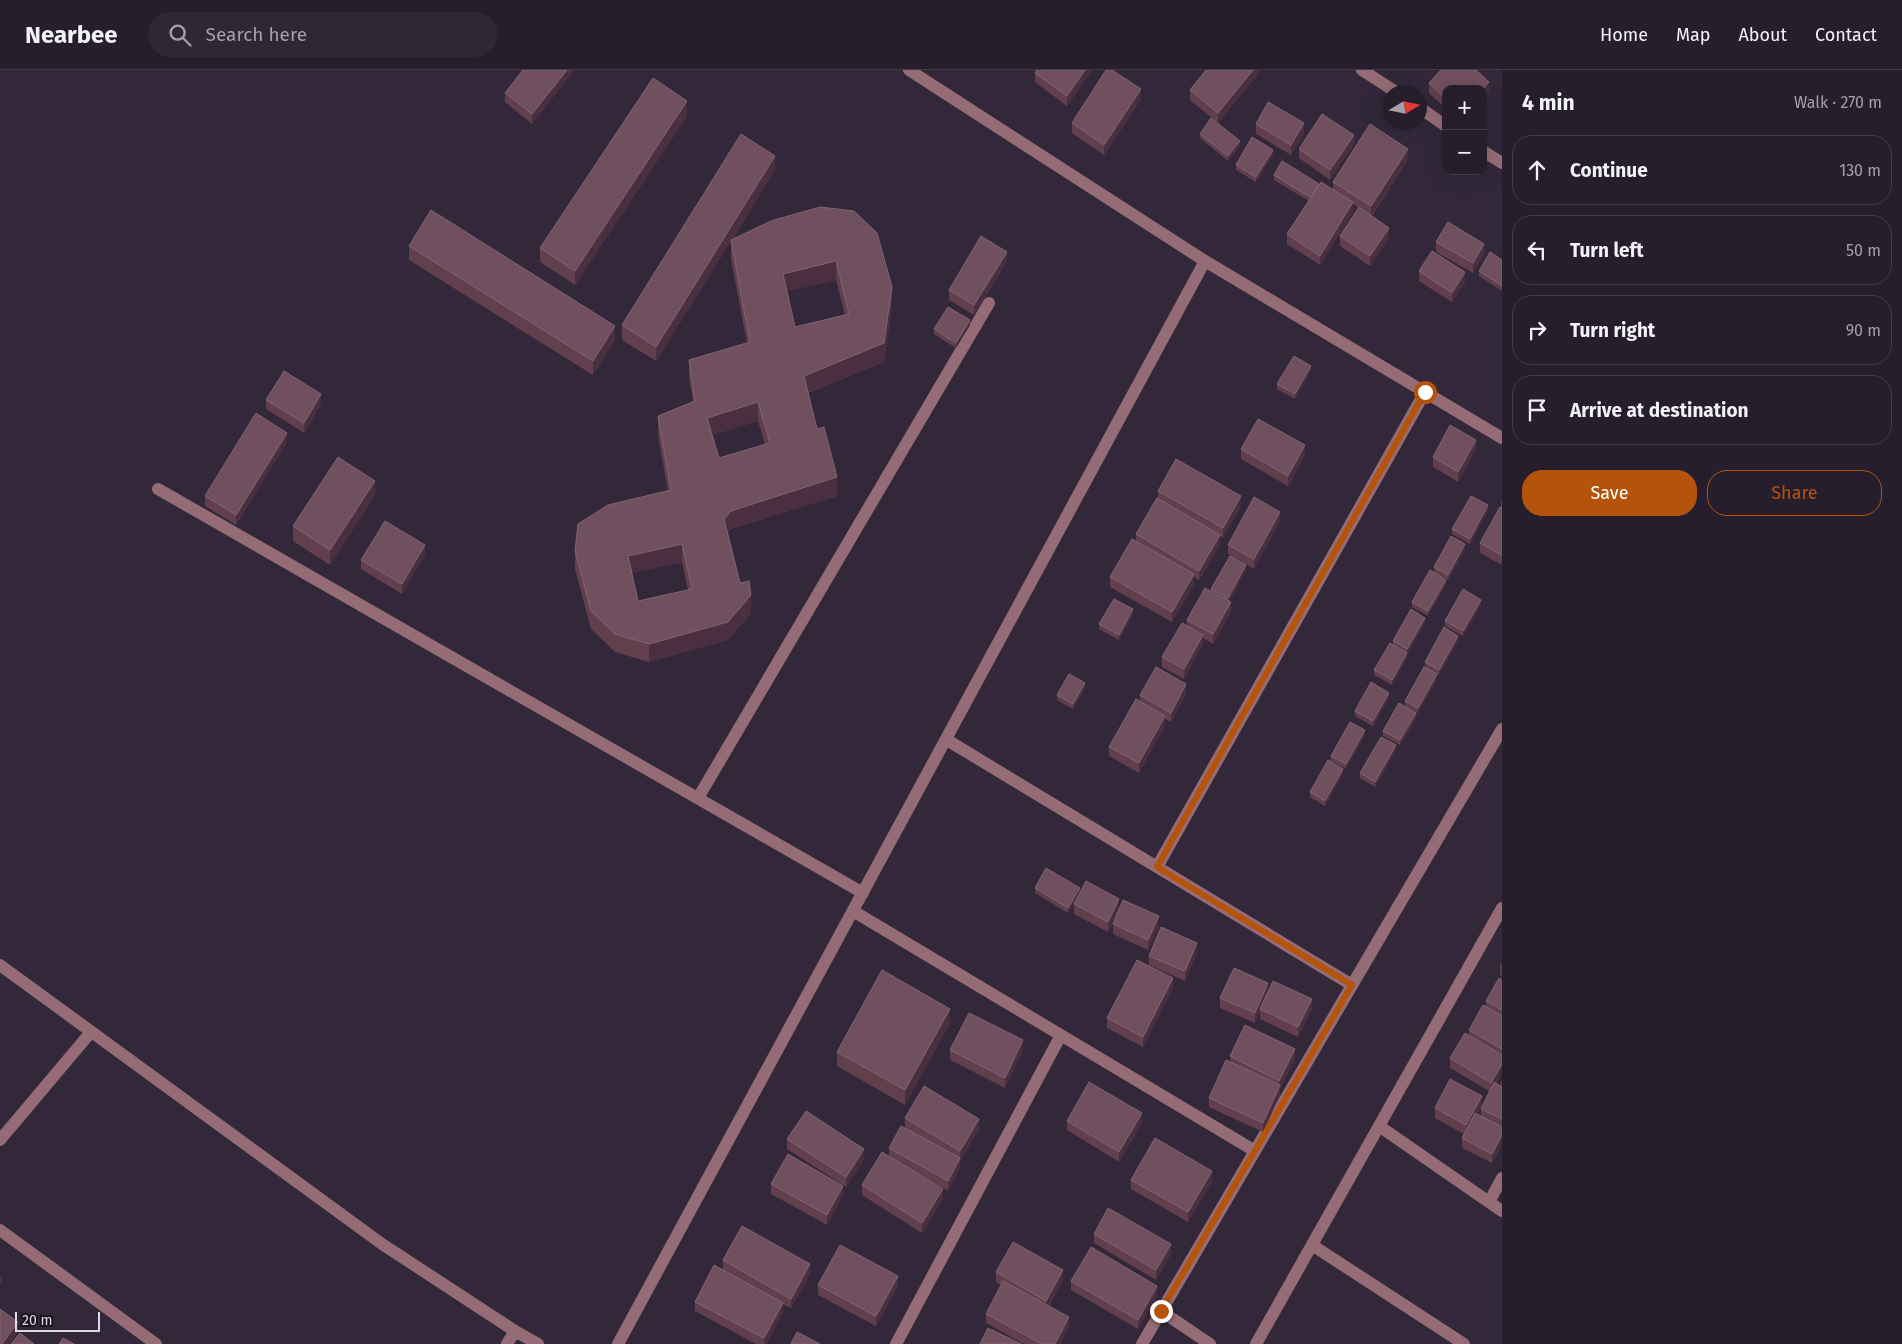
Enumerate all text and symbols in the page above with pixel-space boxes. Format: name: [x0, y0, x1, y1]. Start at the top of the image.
search box: [148, 12, 498, 57]
text: Nearbee: [25, 21, 118, 49]
icon: search: [166, 21, 194, 49]
text: Search here: [206, 23, 307, 46]
text: Home: [1600, 24, 1648, 46]
text: Map: [1676, 24, 1710, 46]
text: About: [1738, 24, 1787, 46]
text: Contact: [1815, 24, 1877, 46]
north arrow: [1382, 85, 1427, 130]
map controls: [1442, 85, 1487, 175]
button: +: [1442, 85, 1487, 130]
text: 4 min: [1522, 90, 1575, 116]
text: Walk · 270 m: [1794, 93, 1882, 112]
button: −: [1442, 130, 1487, 175]
icon: ahead: [1523, 156, 1551, 184]
text: Continue: [1570, 159, 1648, 182]
text: 130 m: [1839, 161, 1881, 180]
icon: left: [1523, 236, 1551, 264]
text: Turn left: [1570, 239, 1644, 262]
text: 50 m: [1846, 241, 1881, 260]
icon: right: [1523, 316, 1551, 344]
text: Turn right: [1570, 319, 1655, 342]
text: 90 m: [1846, 321, 1881, 340]
route start: [1414, 381, 1437, 404]
icon: arrive: [1523, 396, 1551, 424]
text: Arrive at destination: [1570, 399, 1749, 422]
button: Save: [1522, 470, 1697, 516]
button: Share: [1707, 470, 1882, 516]
route end: [1150, 1300, 1173, 1323]
scale bar: [15, 1309, 100, 1332]
text: 20 m: [22, 1312, 52, 1329]

